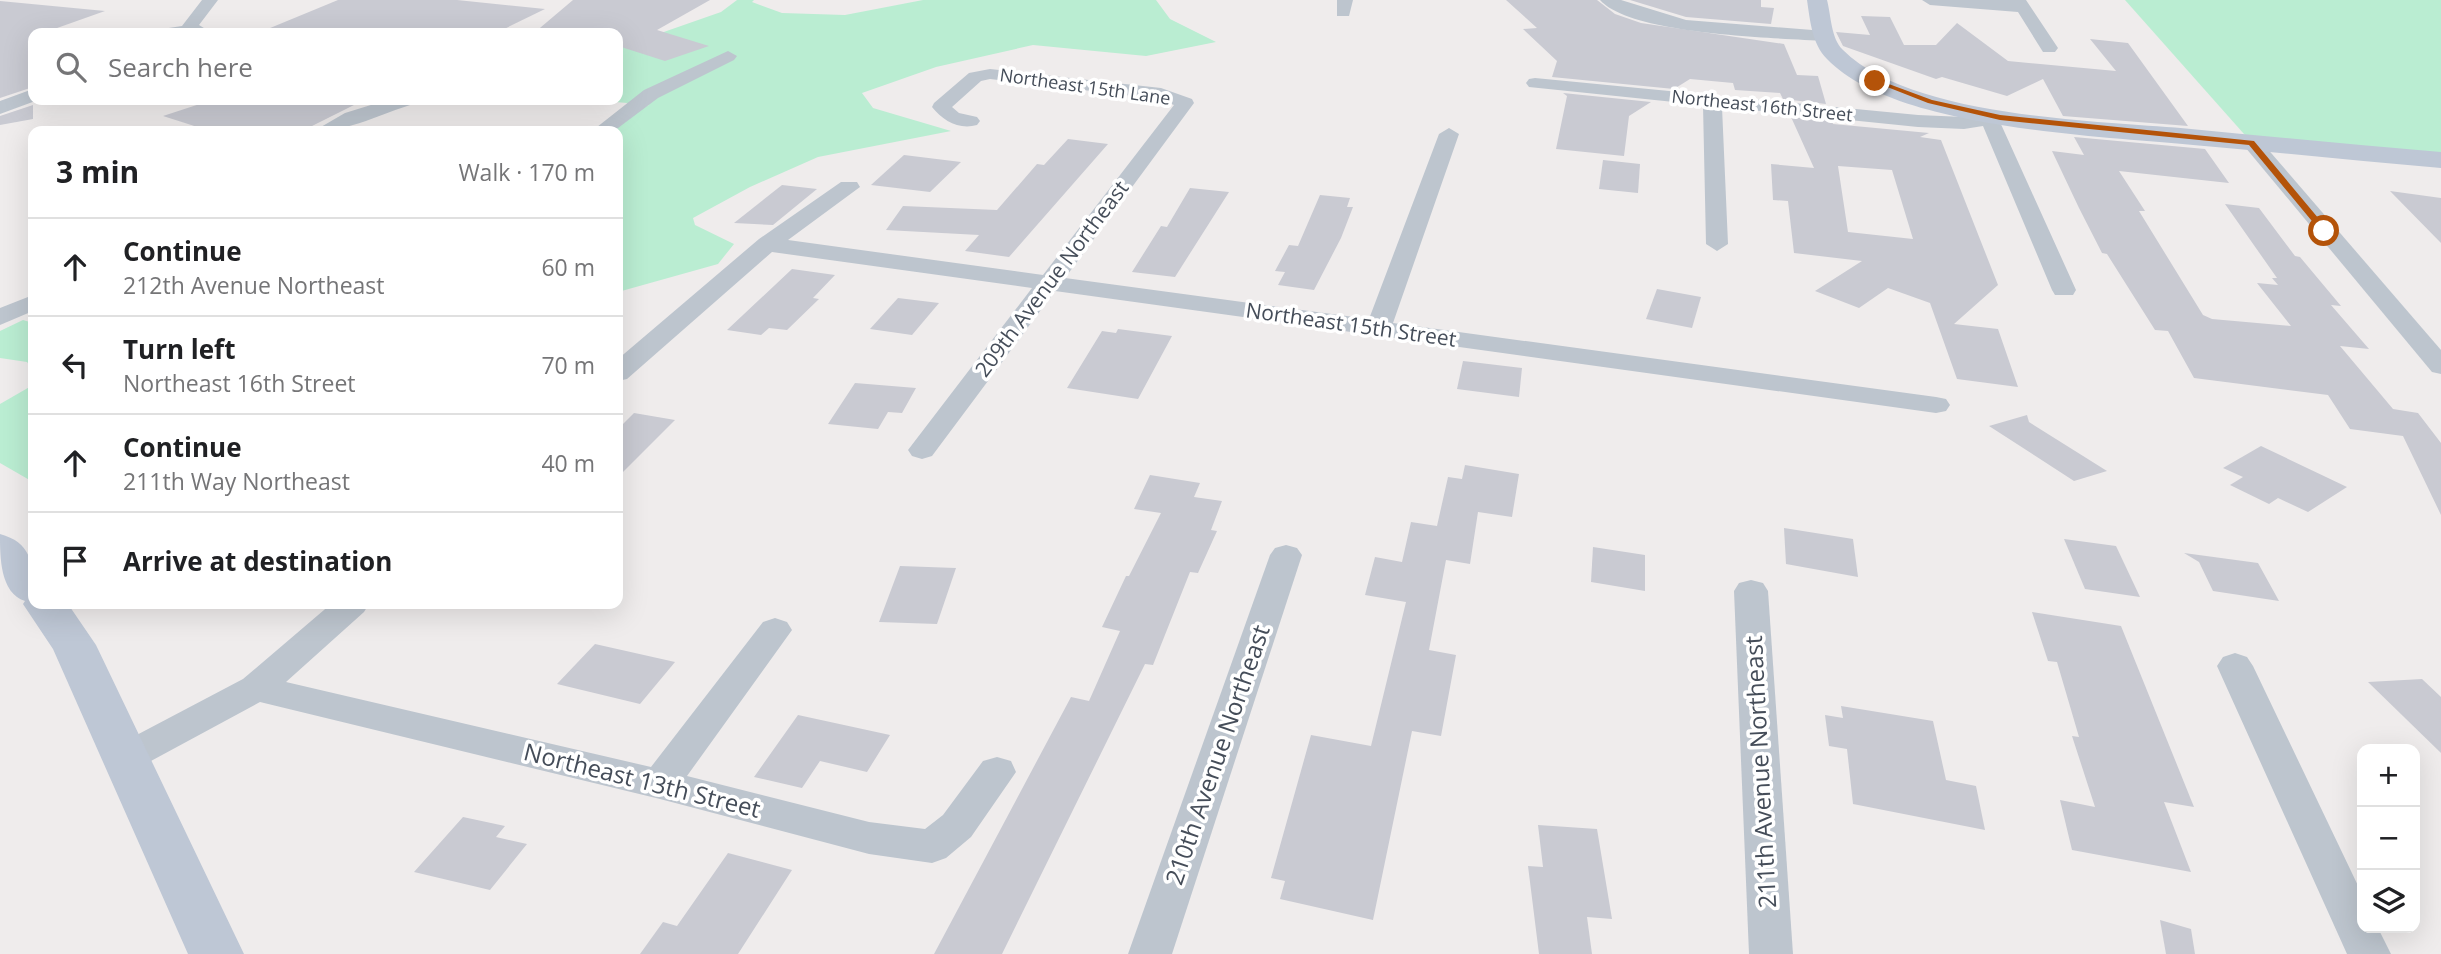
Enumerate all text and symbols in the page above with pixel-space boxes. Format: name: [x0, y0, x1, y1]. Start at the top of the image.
search box: [28, 28, 623, 105]
icon: search: [52, 48, 90, 86]
text: Search here: [108, 49, 253, 85]
street label: Northeast 15th Lane: [998, 62, 1172, 110]
route end: [1859, 65, 1890, 96]
street label: Northeast 16th Street: [1670, 84, 1854, 126]
text: 3 min: [56, 151, 139, 192]
text: Walk · 170 m: [458, 156, 595, 188]
street label: 209th Avenue Northeast: [968, 175, 1134, 382]
route start: [2308, 215, 2339, 246]
text: Continue: [123, 233, 242, 269]
icon: ahead: [56, 248, 94, 286]
text: 60 m: [541, 251, 595, 283]
text: 212th Avenue Northeast: [123, 269, 385, 301]
street label: Northeast 15th Street: [1244, 295, 1458, 353]
text: Turn left: [123, 331, 235, 367]
icon: left: [56, 346, 94, 384]
text: 70 m: [541, 349, 595, 381]
text: Northeast 16th Street: [123, 367, 356, 399]
text: Continue: [123, 429, 242, 465]
icon: ahead: [56, 444, 94, 482]
text: 40 m: [541, 447, 595, 479]
text: 211th Way Northeast: [123, 465, 350, 497]
icon: arrive: [56, 542, 94, 580]
text: Arrive at destination: [123, 543, 392, 579]
street label: 210th Avenue Northeast: [1157, 620, 1277, 889]
street label: 211th Avenue Northeast: [1736, 635, 1783, 909]
street label: Northeast 13th Street: [521, 734, 764, 825]
map controls: [2357, 744, 2420, 933]
button: +: [2357, 744, 2420, 807]
button: −: [2357, 807, 2420, 870]
button: layers: [2357, 870, 2420, 933]

